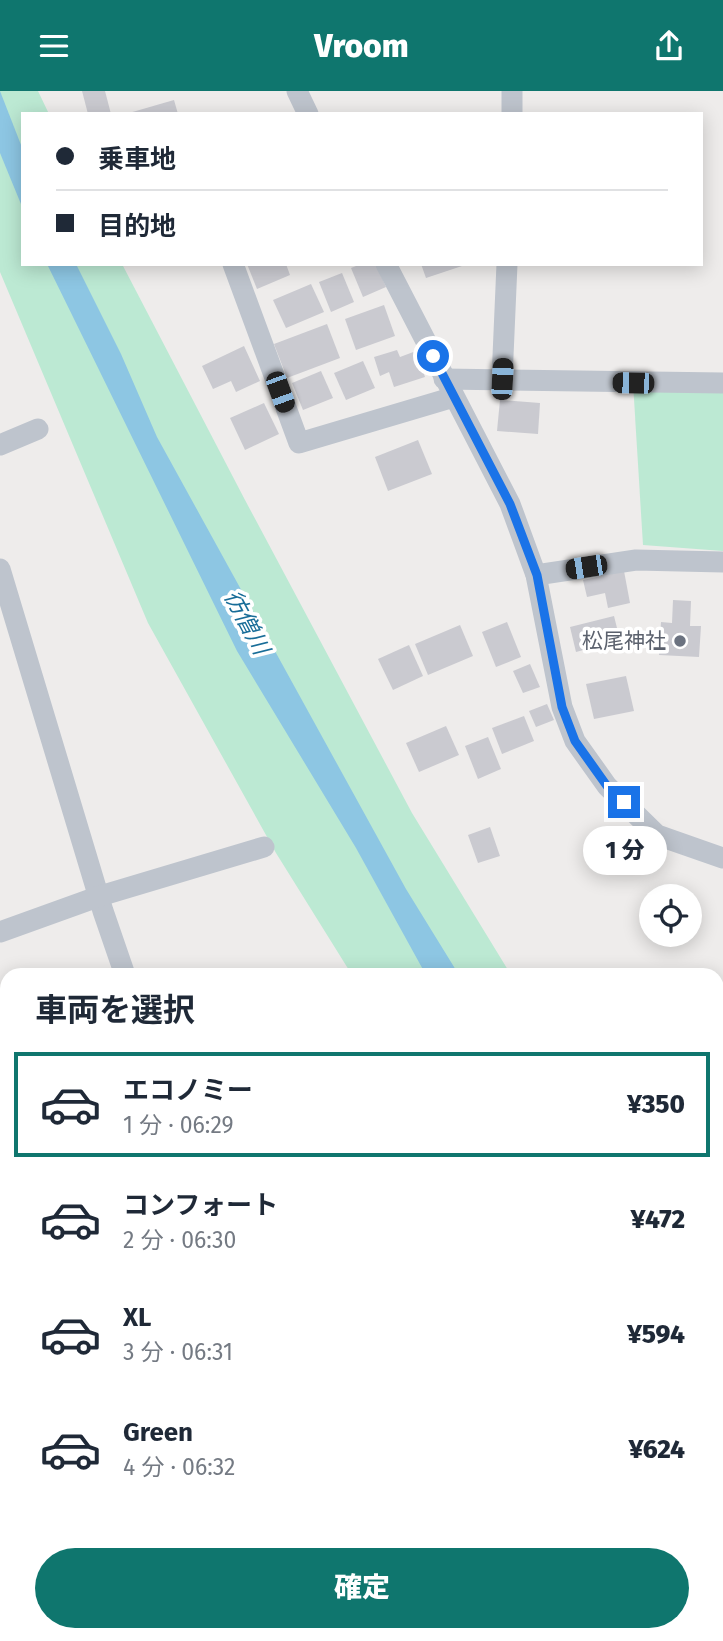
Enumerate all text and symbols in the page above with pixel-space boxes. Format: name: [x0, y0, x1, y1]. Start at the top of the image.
icon: menu: [35, 27, 73, 65]
text: Vroom: [314, 27, 409, 65]
icon: share: [650, 27, 688, 65]
text: 乗車地: [98, 144, 176, 175]
text: 目的地: [98, 211, 176, 242]
route start: [417, 340, 449, 372]
car: [491, 357, 514, 401]
car: [263, 369, 298, 415]
car: [612, 372, 655, 394]
car: [564, 553, 609, 581]
water label: 彷僧川: [218, 585, 277, 662]
place label: 松尾神社: [582, 628, 666, 654]
marker: 松尾神社: [672, 633, 688, 649]
route end: [608, 786, 640, 818]
callout: 1 分: [582, 827, 666, 875]
text: 1 分: [605, 836, 645, 864]
map controls: [639, 884, 702, 947]
button: locate: [639, 884, 702, 947]
text: 車両を選択: [35, 991, 195, 1029]
icon: car: [39, 1073, 102, 1136]
text: エコノミー: [123, 1075, 253, 1106]
text: ¥350: [627, 1089, 685, 1120]
text: 1 分 · 06:29: [123, 1111, 234, 1139]
icon: car: [39, 1188, 102, 1251]
text: コンフォート: [123, 1190, 278, 1221]
text: ¥472: [631, 1204, 685, 1235]
text: 2 分 · 06:30: [123, 1226, 236, 1254]
text: XL: [123, 1302, 151, 1333]
icon: car: [39, 1303, 102, 1366]
text: ¥594: [627, 1319, 685, 1350]
text: 3 分 · 06:31: [123, 1338, 233, 1366]
text: Green: [123, 1417, 193, 1448]
icon: car: [39, 1418, 102, 1481]
text: ¥624: [628, 1434, 685, 1465]
text: 4 分 · 06:32: [123, 1453, 236, 1481]
button: 確定: [35, 1548, 689, 1628]

